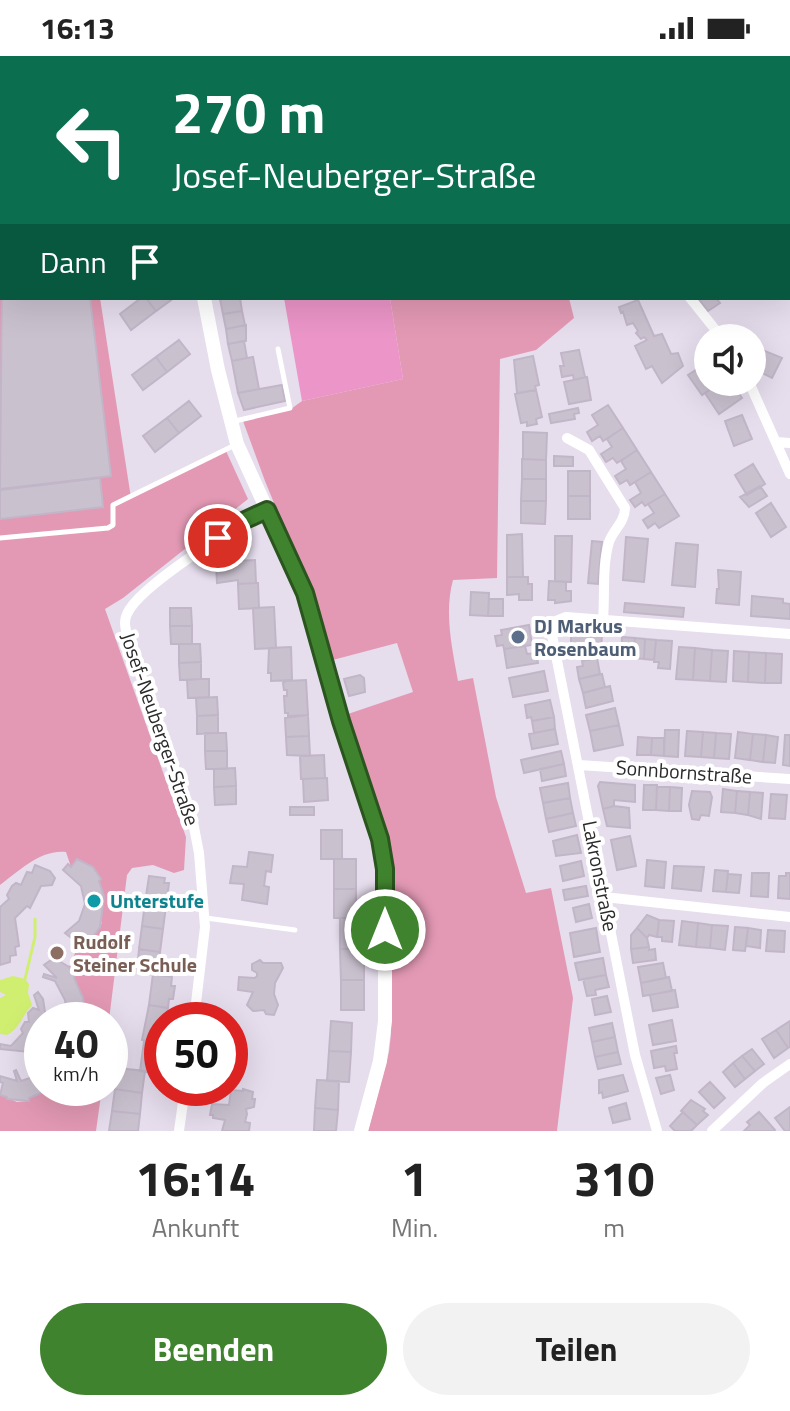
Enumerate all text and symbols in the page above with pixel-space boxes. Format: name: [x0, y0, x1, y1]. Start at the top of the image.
text: 16:13: [40, 5, 115, 51]
text: 270 m: [172, 70, 325, 155]
icon: left: [40, 88, 144, 192]
text: Josef-Neuberger-Straße: [172, 147, 537, 202]
text: Dann: [40, 239, 107, 285]
icon: arrive: [123, 240, 167, 284]
map controls: [694, 324, 766, 396]
button: sound: [694, 324, 766, 396]
pin: [184, 504, 252, 572]
icon: arrive: [196, 516, 240, 560]
place label: DJ Markus Rosenbaum: [534, 610, 637, 664]
street label: Josef-Neuberger-Straße: [113, 628, 208, 830]
marker: DJ Markus Rosenbaum: [509, 628, 527, 646]
street label: Sonnbornstraße: [615, 751, 753, 792]
street label: Lakronstraße: [575, 818, 626, 934]
place label: Unterstufe: [110, 885, 204, 916]
position arrow: [343, 888, 427, 972]
marker: Unterstufe: [85, 892, 103, 910]
place label: Rudolf Steiner Schule: [73, 926, 197, 980]
marker: Rudolf Steiner Schule: [48, 944, 66, 962]
speed limit sign: 50: [144, 1002, 248, 1106]
text: 40: [54, 1013, 98, 1074]
text: km/h: [53, 1058, 99, 1089]
text: 16:14: [136, 1142, 255, 1215]
text: 1: [401, 1142, 428, 1215]
text: 310: [574, 1142, 654, 1215]
text: Ankunft: [152, 1208, 239, 1247]
text: Min.: [391, 1208, 438, 1247]
text: m: [603, 1208, 625, 1247]
button: Beenden: [40, 1303, 387, 1395]
button: Teilen: [403, 1303, 750, 1395]

